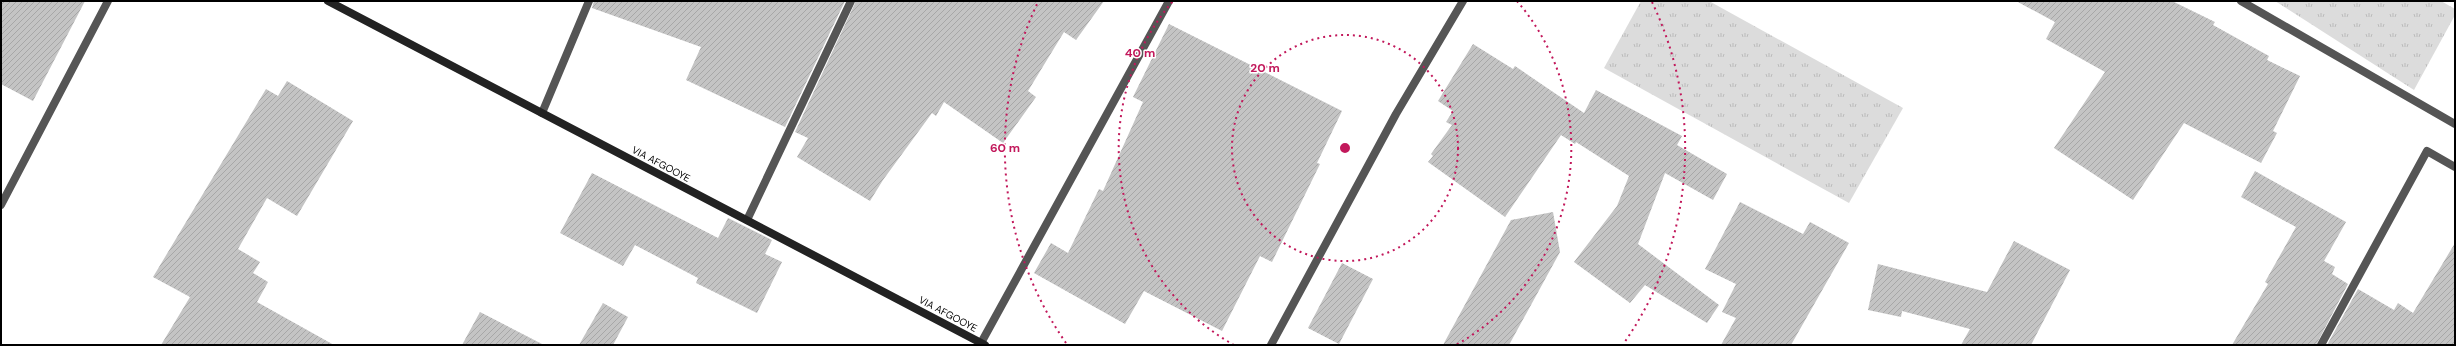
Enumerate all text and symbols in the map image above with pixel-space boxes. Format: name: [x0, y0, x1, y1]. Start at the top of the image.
text: 40 m: [1125, 45, 1155, 61]
text: 20 m: [1250, 60, 1280, 76]
text: 60 m: [990, 140, 1020, 156]
centre of rings: [1338, 141, 1352, 155]
street label: VIA AFGOOYE: [630, 143, 693, 185]
street label: VIA AFGOOYE: [917, 293, 980, 335]

